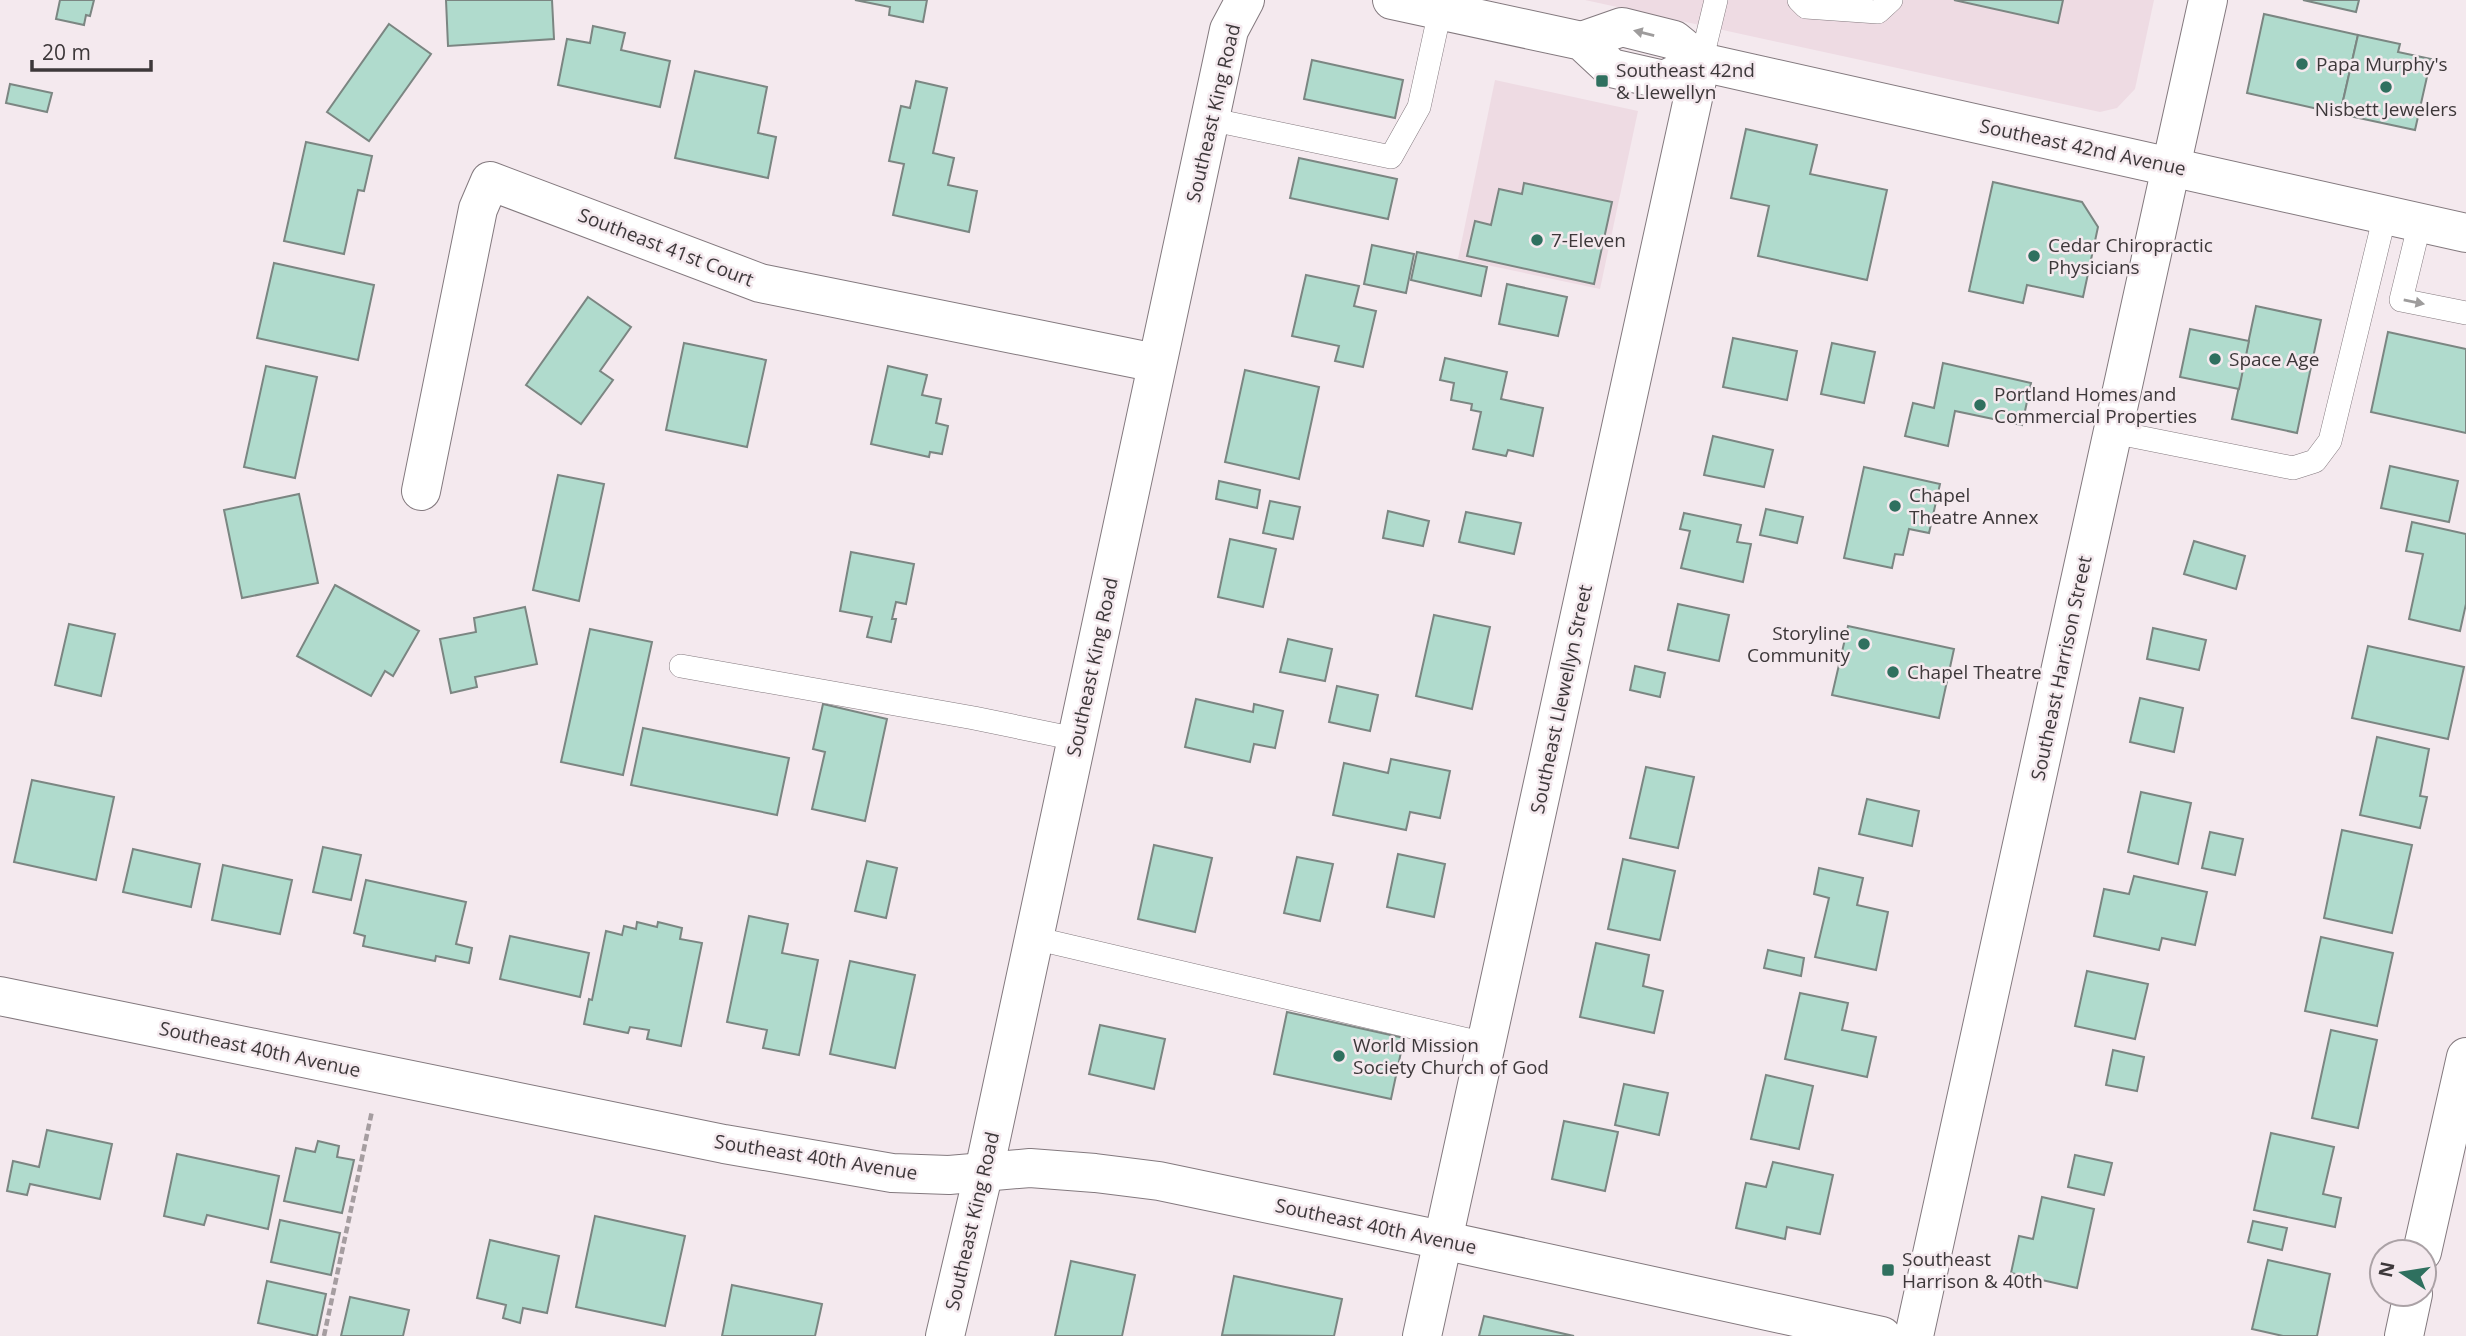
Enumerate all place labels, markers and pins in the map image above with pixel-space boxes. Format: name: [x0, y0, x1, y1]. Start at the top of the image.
place label: Papa Murphy's: [2316, 51, 2448, 77]
marker: Papa Murphy's: [2294, 56, 2310, 72]
place label: Southeast 42nd & Llewellyn: [1616, 57, 1755, 105]
marker: Southeast 42nd & Llewellyn: [1594, 73, 1610, 89]
marker: Nisbett Jewelers: [2378, 79, 2394, 95]
place label: Nisbett Jewelers: [2315, 96, 2457, 122]
place label: 7-Eleven: [1551, 227, 1626, 253]
marker: 7-Eleven: [1529, 232, 1545, 248]
place label: Cedar Chiropractic Physicians: [2048, 232, 2213, 280]
marker: Cedar Chiropractic Physicians: [2026, 248, 2042, 264]
place label: Space Age: [2229, 346, 2319, 372]
marker: Space Age: [2207, 351, 2223, 367]
place label: Portland Homes and Commercial Properties: [1994, 381, 2197, 429]
marker: Portland Homes and Commercial Properties: [1972, 397, 1988, 413]
place label: Chapel Theatre Annex: [1909, 482, 2038, 530]
marker: Chapel Theatre Annex: [1887, 498, 1903, 514]
place label: Storyline Community: [1747, 620, 1850, 668]
marker: Storyline Community: [1856, 636, 1872, 652]
place label: Chapel Theatre: [1907, 659, 2042, 685]
marker: Chapel Theatre: [1885, 664, 1901, 680]
place label: World Mission Society Church of God: [1353, 1032, 1549, 1080]
marker: World Mission Society Church of God: [1331, 1048, 1347, 1064]
place label: Southeast Harrison & 40th: [1902, 1246, 2043, 1294]
marker: Southeast Harrison & 40th: [1880, 1262, 1896, 1278]

